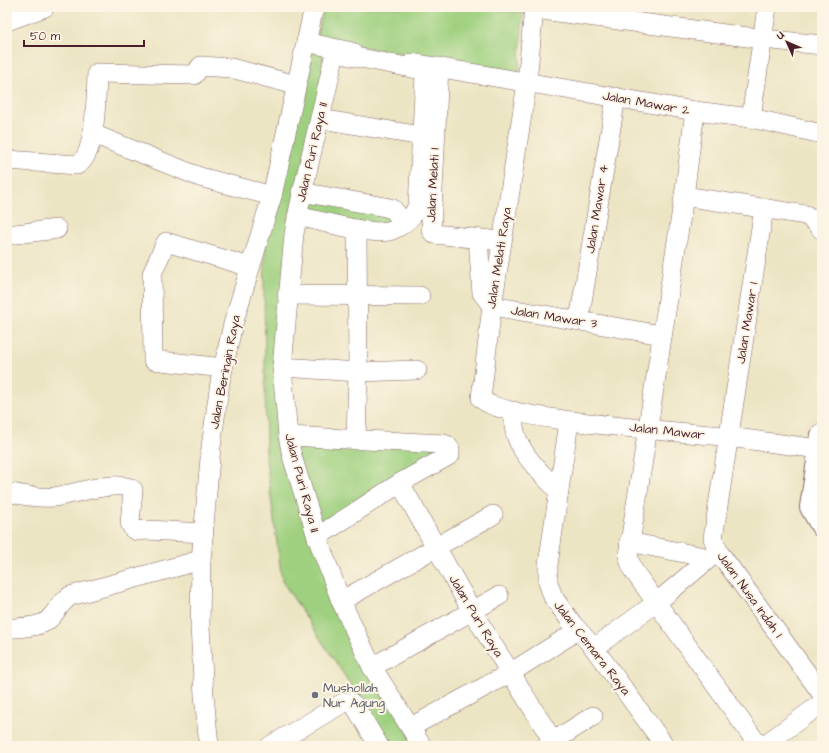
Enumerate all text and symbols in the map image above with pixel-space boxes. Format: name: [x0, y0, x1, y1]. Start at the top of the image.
scale bar: [24, 22, 144, 48]
north arrow: [767, 22, 807, 62]
text: 50 m: [30, 28, 61, 45]
text: U: [772, 28, 788, 43]
street label: Jalan Mawar 2: [601, 86, 692, 120]
street label: Jalan Puri Raya II: [292, 100, 333, 204]
street label: Jalan Melati I: [422, 147, 444, 223]
street label: Jalan Mawar 4: [581, 163, 613, 255]
street label: Jalan Melati Raya: [482, 206, 517, 310]
street label: Jalan Mawar 1: [732, 281, 762, 365]
street label: Jalan Mawar 3: [509, 301, 599, 333]
street label: Jalan Beringin Raya: [205, 313, 246, 431]
street label: Jalan Mawar: [629, 418, 705, 444]
street label: Jalan Puri Raya II: [279, 431, 324, 535]
street label: Jalan Nusa Indah 1: [713, 548, 787, 642]
street label: Jalan Puri Raya: [444, 572, 508, 661]
street label: Jalan Cemara Raya: [549, 597, 635, 700]
place label: Mushollah Nur Agung: [323, 679, 385, 713]
marker: Mushollah Nur Agung: [310, 690, 320, 700]

